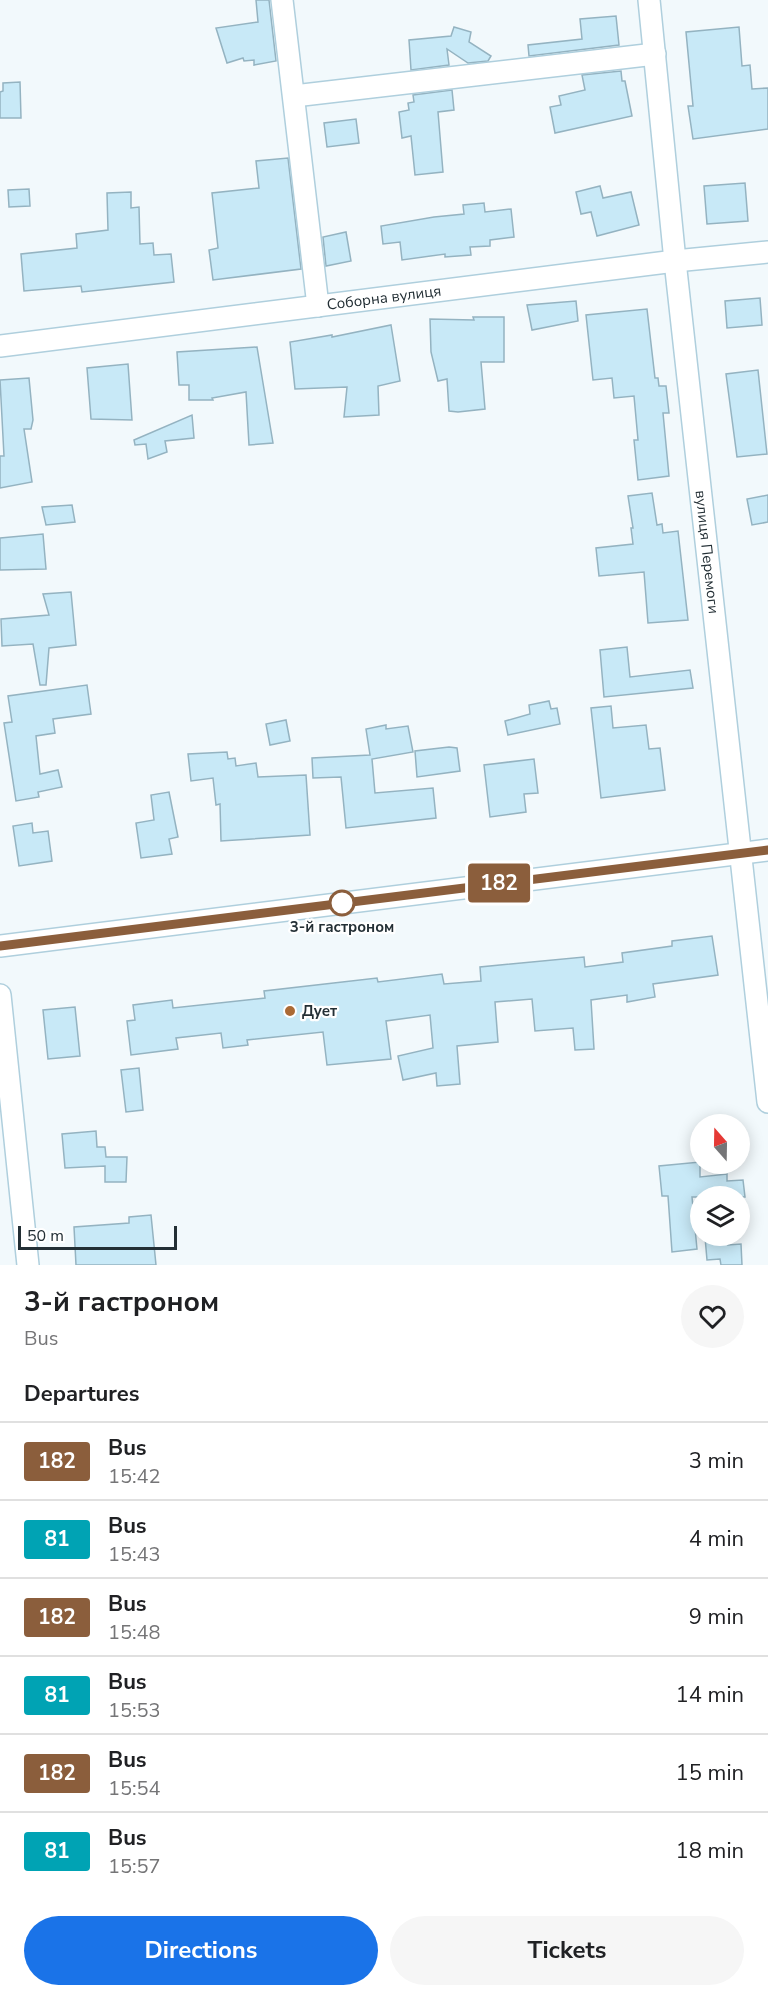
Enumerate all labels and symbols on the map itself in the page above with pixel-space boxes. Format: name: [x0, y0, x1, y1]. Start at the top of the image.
street label: Соборна вулиця: [326, 281, 442, 315]
street label: вулиця Перемоги: [690, 489, 724, 615]
line badge: 182: [464, 864, 534, 902]
marker: 3-й гастроном: [329, 890, 355, 916]
place label: 3-й гастроном: [290, 917, 394, 937]
place label: Дует: [302, 1001, 337, 1021]
marker: Дует: [283, 1004, 297, 1018]
north arrow: [690, 1114, 750, 1174]
scale bar: [18, 1223, 177, 1250]

